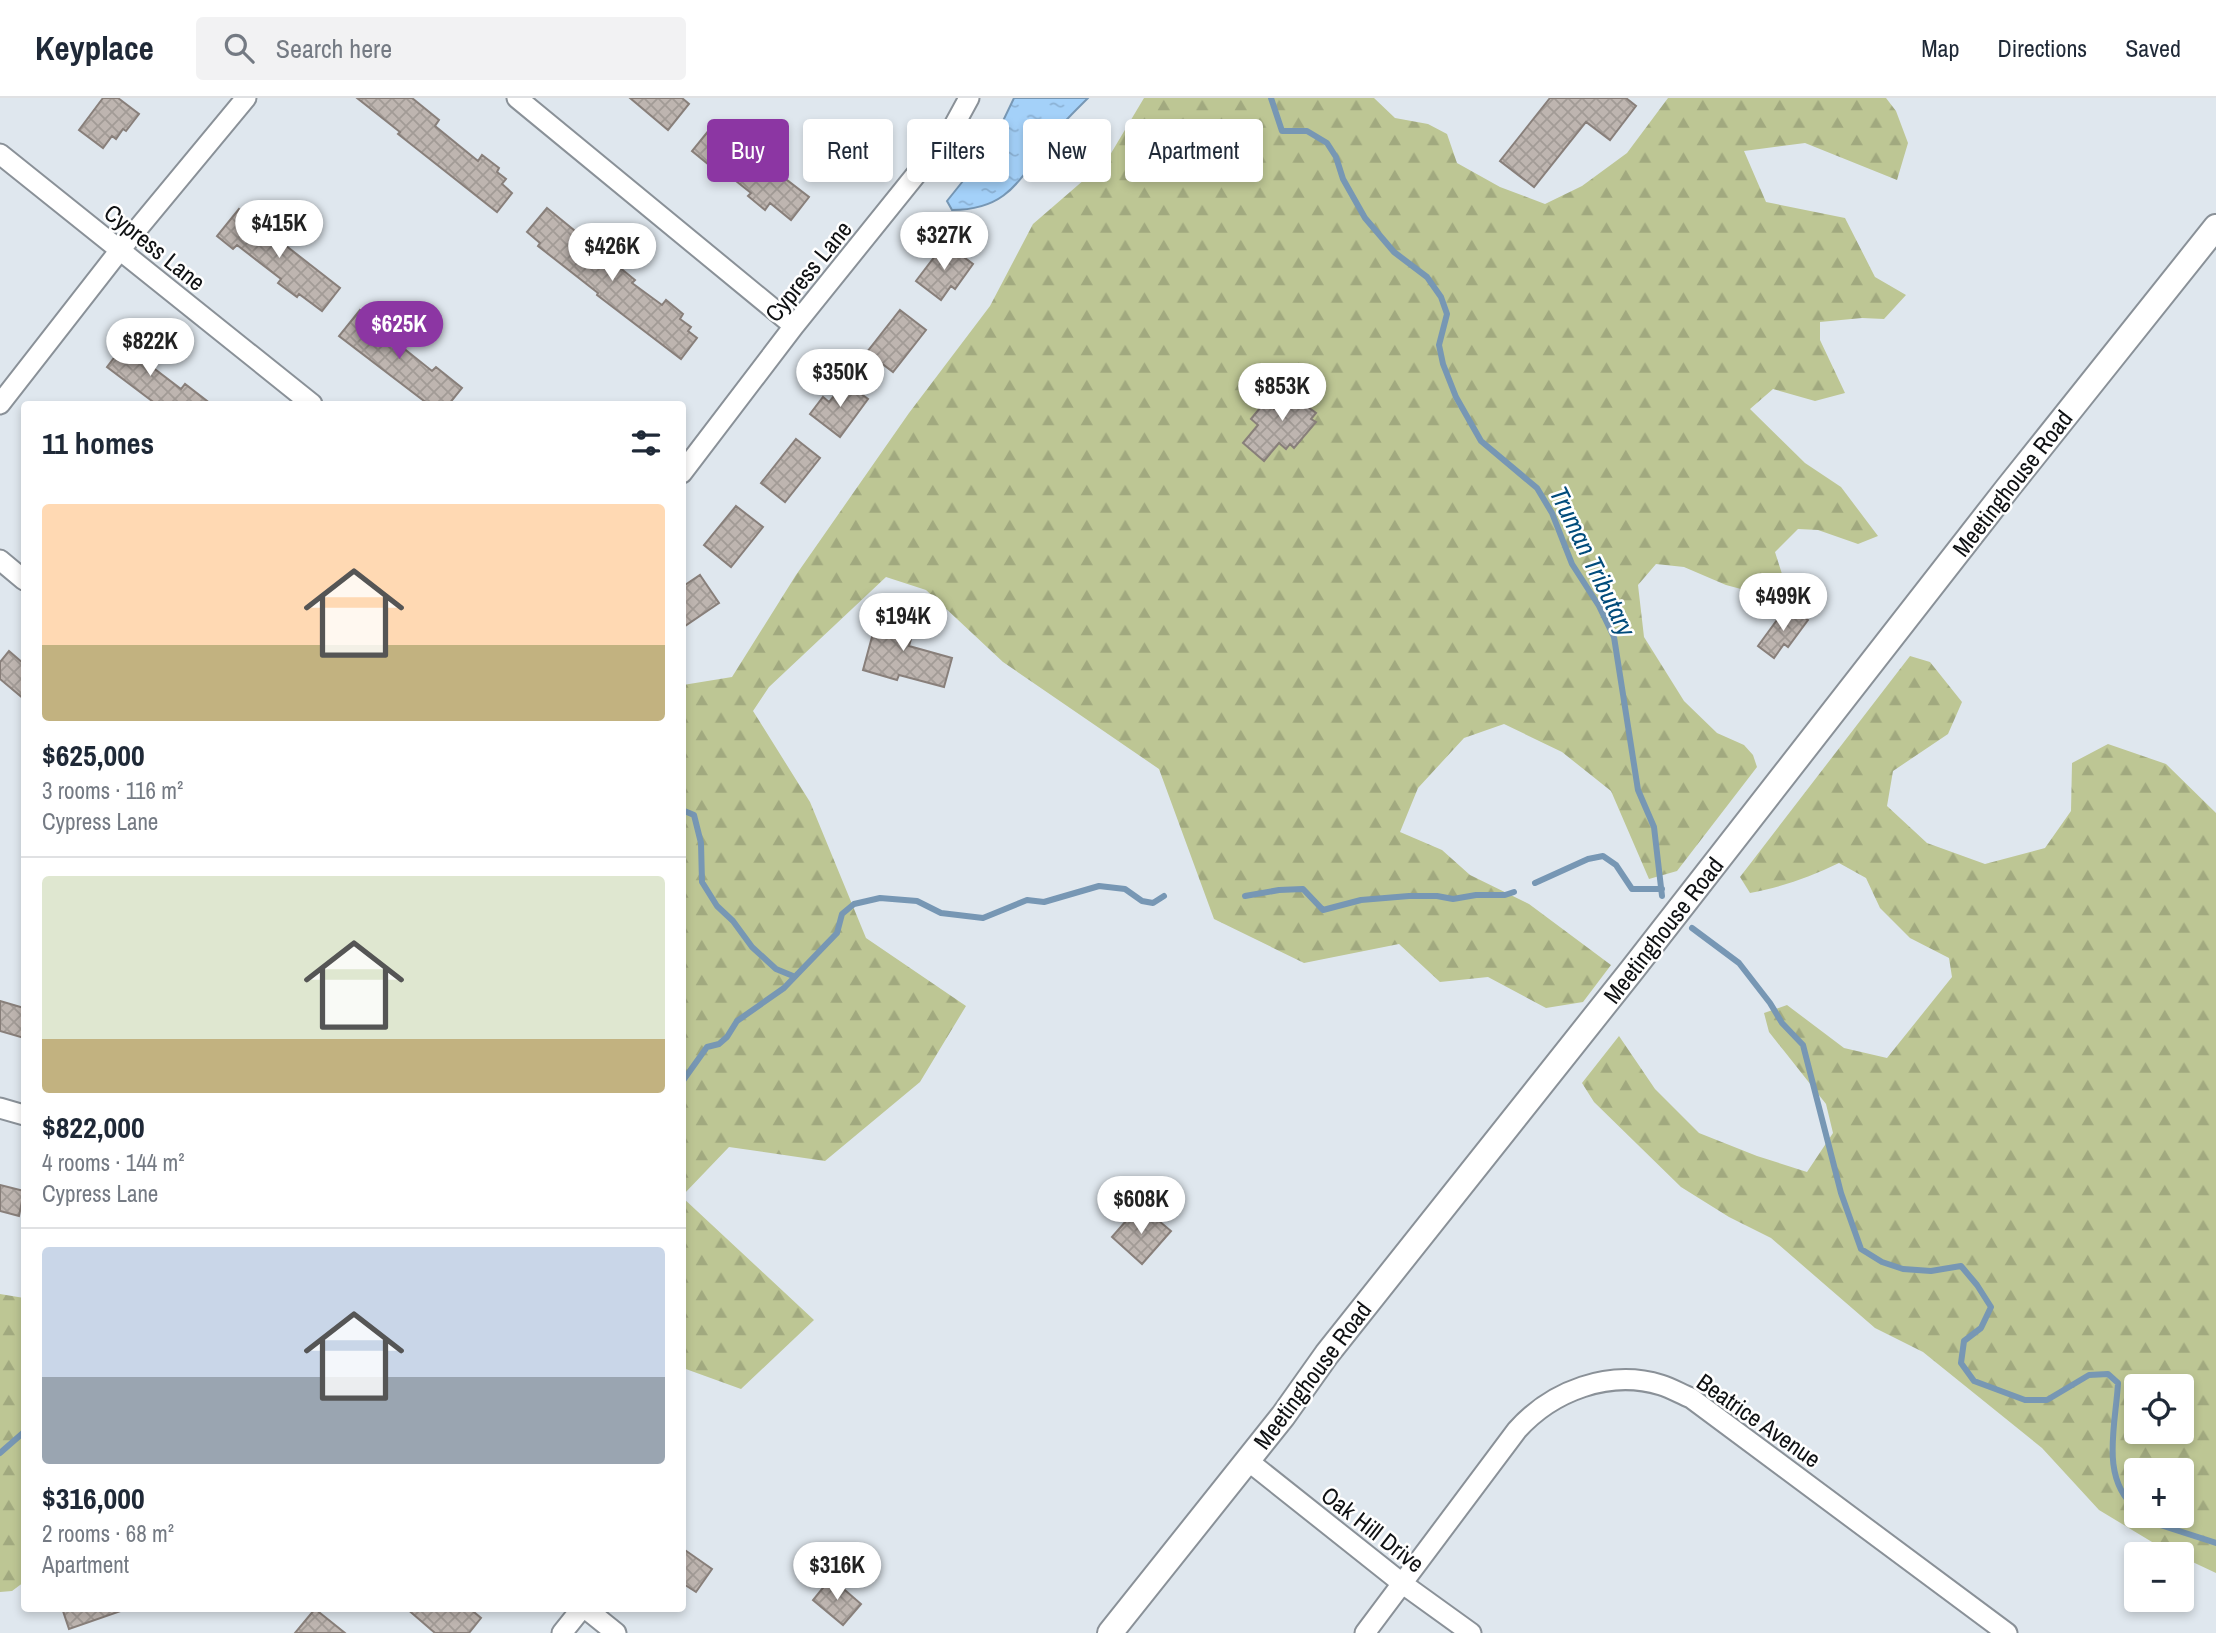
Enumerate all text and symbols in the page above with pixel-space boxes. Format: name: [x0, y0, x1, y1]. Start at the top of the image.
search box: [196, 17, 686, 80]
text: Keyplace: [35, 26, 154, 70]
icon: search: [220, 29, 258, 67]
text: Search here: [276, 31, 392, 66]
text: Map: [1921, 32, 1959, 64]
text: Directions: [1997, 32, 2087, 64]
text: Saved: [2125, 32, 2181, 64]
chip: Buy: [707, 119, 789, 182]
chip: Rent: [803, 119, 893, 182]
chip: Filters: [907, 119, 1009, 182]
chip: New: [1023, 119, 1111, 182]
chip: Apartment: [1125, 119, 1263, 182]
street label: Cypress Lane: [98, 196, 212, 298]
pin: $415K: [230, 200, 328, 260]
text: $415K: [251, 207, 307, 238]
pin: $327K: [895, 212, 993, 272]
street label: Cypress Lane: [757, 214, 859, 328]
text: $327K: [916, 219, 972, 250]
pin: $426K: [563, 223, 661, 283]
text: $426K: [584, 230, 640, 261]
pin: $625K: [350, 302, 448, 361]
text: $625K: [371, 308, 427, 339]
pin: $822K: [101, 318, 199, 378]
text: $822K: [122, 325, 178, 356]
pin: $350K: [791, 350, 889, 409]
text: $350K: [812, 356, 868, 387]
pin: $853K: [1233, 364, 1331, 423]
text: $853K: [1254, 370, 1310, 401]
street label: Meetinghouse Road: [1945, 403, 2079, 563]
text: 11 homes: [42, 423, 154, 463]
icon: filters: [627, 424, 665, 462]
water label: Truman Tributary: [1542, 480, 1645, 643]
icon: home: [291, 550, 417, 676]
pin: $499K: [1734, 574, 1832, 633]
text: $499K: [1755, 580, 1811, 611]
pin: $194K: [854, 594, 952, 653]
text: $194K: [875, 600, 931, 631]
text: $625,000: [42, 735, 145, 775]
text: 3 rooms · 116 m²: [42, 775, 183, 806]
text: Cypress Lane: [42, 806, 158, 837]
street label: Meetinghouse Road: [1596, 850, 1730, 1010]
icon: home: [291, 922, 417, 1048]
text: $822,000: [42, 1107, 145, 1147]
text: 4 rooms · 144 m²: [42, 1147, 185, 1178]
pin: $608K: [1092, 1176, 1190, 1236]
text: Cypress Lane: [42, 1178, 158, 1209]
text: $608K: [1113, 1183, 1169, 1214]
icon: home: [291, 1293, 417, 1419]
street label: Meetinghouse Road: [1246, 1295, 1378, 1455]
street label: Beatrice Avenue: [1691, 1366, 1827, 1474]
map controls: [2124, 1374, 2194, 1612]
button: locate: [2124, 1374, 2194, 1444]
button: +: [2124, 1458, 2194, 1528]
text: $316,000: [42, 1478, 145, 1518]
street label: Oak Hill Drive: [1315, 1479, 1431, 1579]
text: 2 rooms · 68 m²: [42, 1518, 174, 1549]
pin: $316K: [788, 1542, 886, 1602]
button: −: [2124, 1542, 2194, 1612]
text: Apartment: [42, 1549, 129, 1580]
text: $316K: [809, 1549, 865, 1580]

